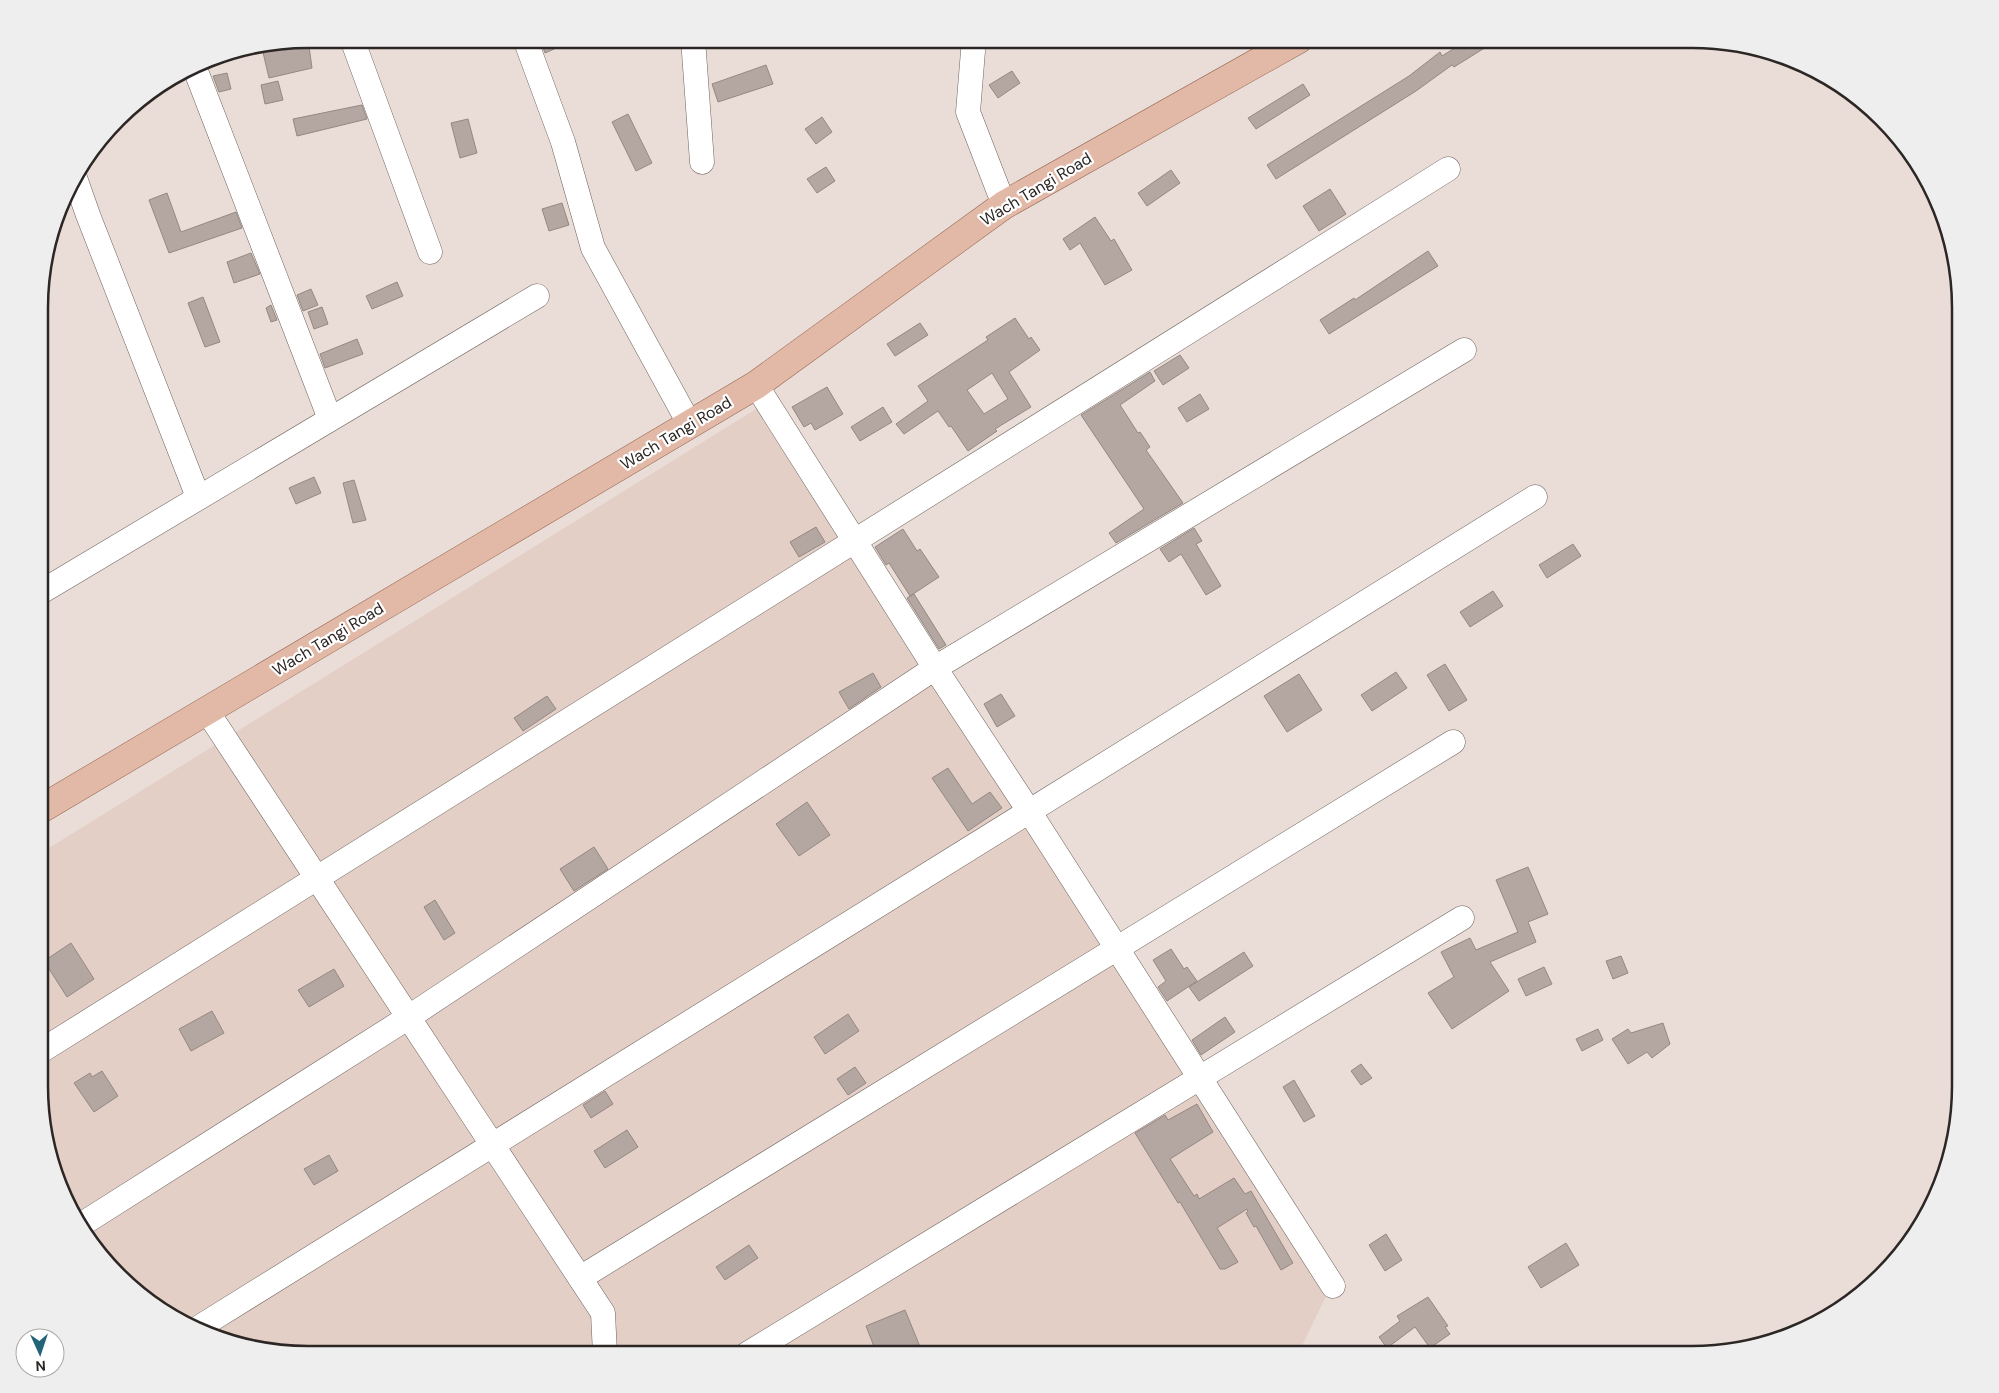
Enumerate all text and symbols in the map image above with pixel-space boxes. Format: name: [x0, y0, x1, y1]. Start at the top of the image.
street label: Wach Tangi Road: [977, 148, 1095, 230]
street label: Wach Tangi Road: [617, 392, 735, 474]
street label: Wach Tangi Road: [269, 598, 387, 680]
north arrow: [15, 1328, 65, 1378]
text: N: [35, 1357, 46, 1375]

